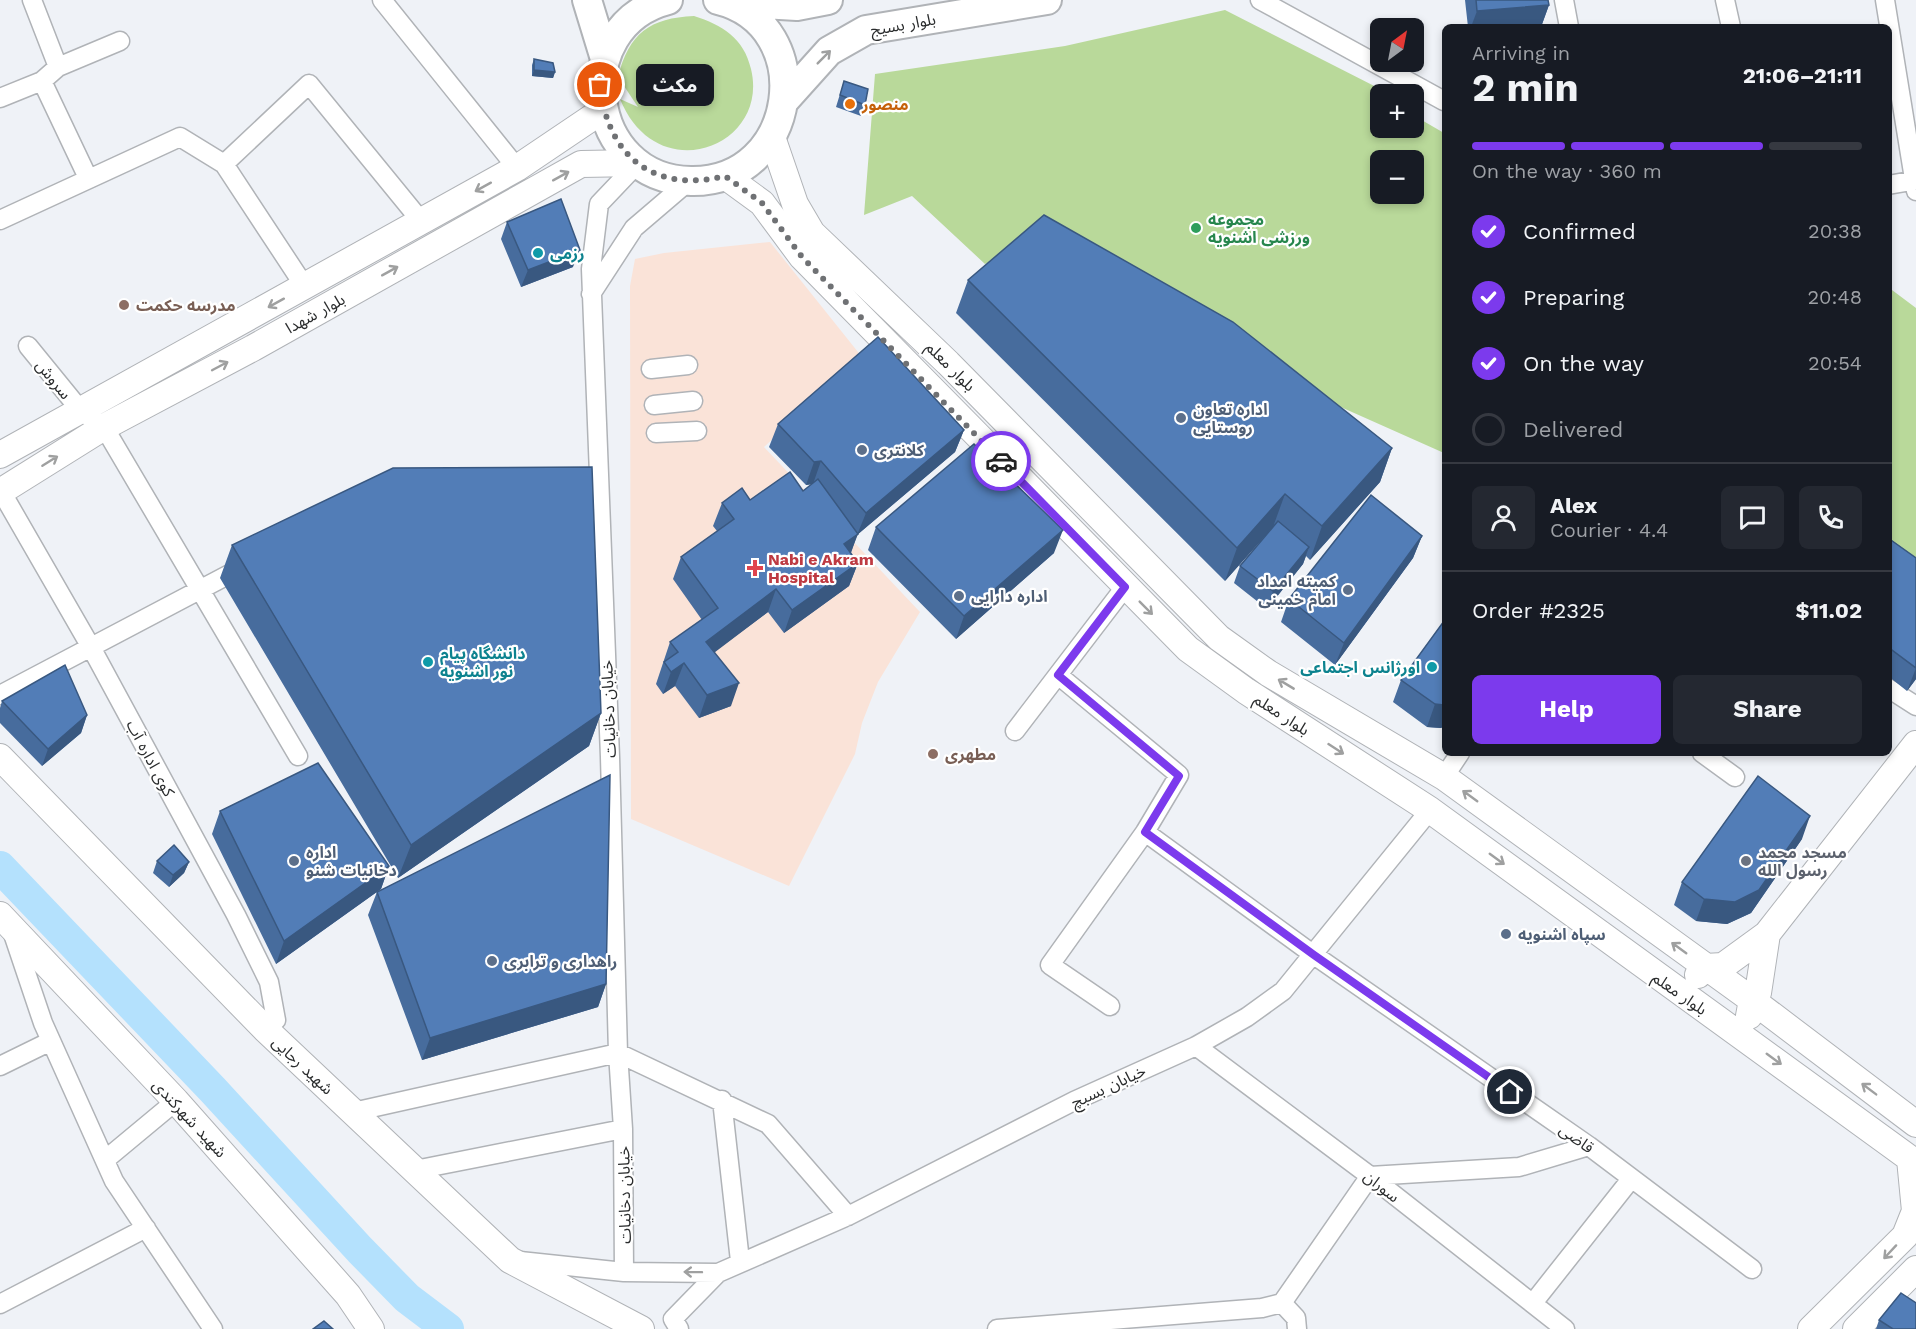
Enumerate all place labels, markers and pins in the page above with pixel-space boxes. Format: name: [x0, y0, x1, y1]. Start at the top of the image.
pin: [574, 59, 625, 110]
callout: مکث: [636, 64, 714, 106]
place label: منصور: [861, 95, 908, 114]
marker: منصور: [843, 97, 857, 111]
place label: مجموعه ورزشی اشنویه: [1208, 210, 1310, 247]
marker: مجموعه ورزشی اشنویه: [1189, 221, 1203, 235]
place label: رزمی: [550, 244, 585, 263]
marker: رزمی: [531, 246, 545, 260]
place label: مدرسه حکمت: [136, 296, 236, 315]
marker: مدرسه حکمت: [117, 298, 131, 312]
place label: اداره تعاون روستایی: [1193, 400, 1268, 437]
marker: اداره تعاون روستایی: [1174, 411, 1188, 425]
place label: کلانتری: [874, 441, 925, 460]
marker: کلانتری: [855, 443, 869, 457]
place label: Nabi e Akram Hospital: [768, 550, 874, 587]
marker: Nabi e Akram Hospital: [746, 559, 764, 577]
place label: کمیته امداد امام خمینی: [1257, 572, 1337, 611]
marker: کمیته امداد امام خمینی: [1341, 583, 1355, 597]
place label: اداره دارایی: [971, 587, 1048, 606]
marker: اداره دارایی: [952, 589, 966, 603]
place label: دانشگاه پیام نور اشنویه: [440, 644, 526, 681]
marker: دانشگاه پیام نور اشنویه: [421, 655, 435, 669]
place label: اورژانس اجتماعی: [1300, 658, 1420, 677]
marker: اورژانس اجتماعی: [1425, 660, 1439, 674]
place label: مطهری: [945, 745, 996, 764]
marker: مطهری: [926, 747, 940, 761]
place label: اداره دخانیات شنو: [306, 843, 397, 880]
place label: مسجد محمد رسول الله: [1758, 843, 1847, 880]
marker: اداره دخانیات شنو: [287, 854, 301, 868]
marker: مسجد محمد رسول الله: [1739, 854, 1753, 868]
place label: سپاه اشنویه: [1518, 925, 1606, 945]
marker: سپاه اشنویه: [1499, 927, 1513, 941]
place label: راهداری و ترابری: [504, 952, 617, 971]
marker: راهداری و ترابری: [485, 954, 499, 968]
pin: [1484, 1066, 1535, 1117]

